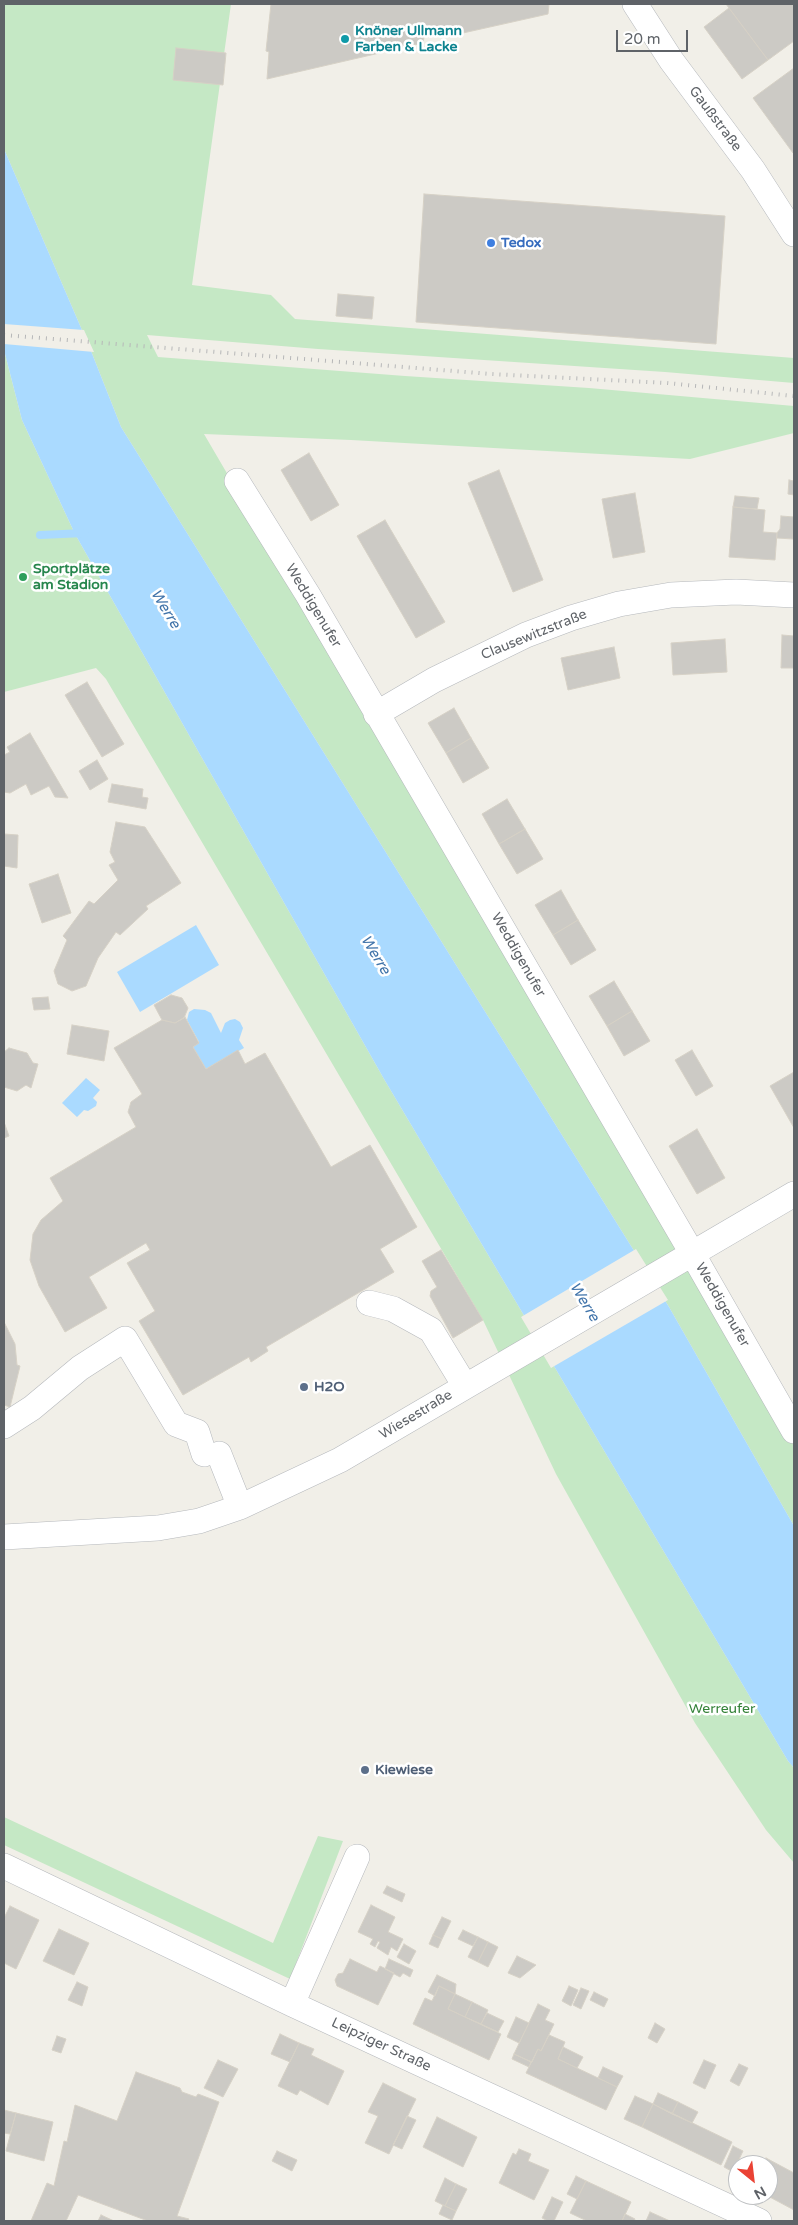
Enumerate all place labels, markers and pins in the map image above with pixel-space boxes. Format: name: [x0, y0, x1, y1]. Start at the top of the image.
place label: Knöner Ullmann Farben & Lacke: [355, 23, 462, 56]
marker: Knöner Ullmann Farben & Lacke: [339, 33, 351, 45]
place label: Tedox: [501, 235, 541, 251]
marker: Tedox: [485, 237, 497, 249]
place label: Sportplätze am Stadion: [33, 561, 110, 594]
marker: Sportplätze am Stadion: [17, 571, 29, 583]
place label: H2O: [314, 1379, 345, 1395]
marker: H2O: [298, 1381, 310, 1393]
place label: Kiewiese: [375, 1762, 433, 1778]
marker: Kiewiese: [359, 1764, 371, 1776]

